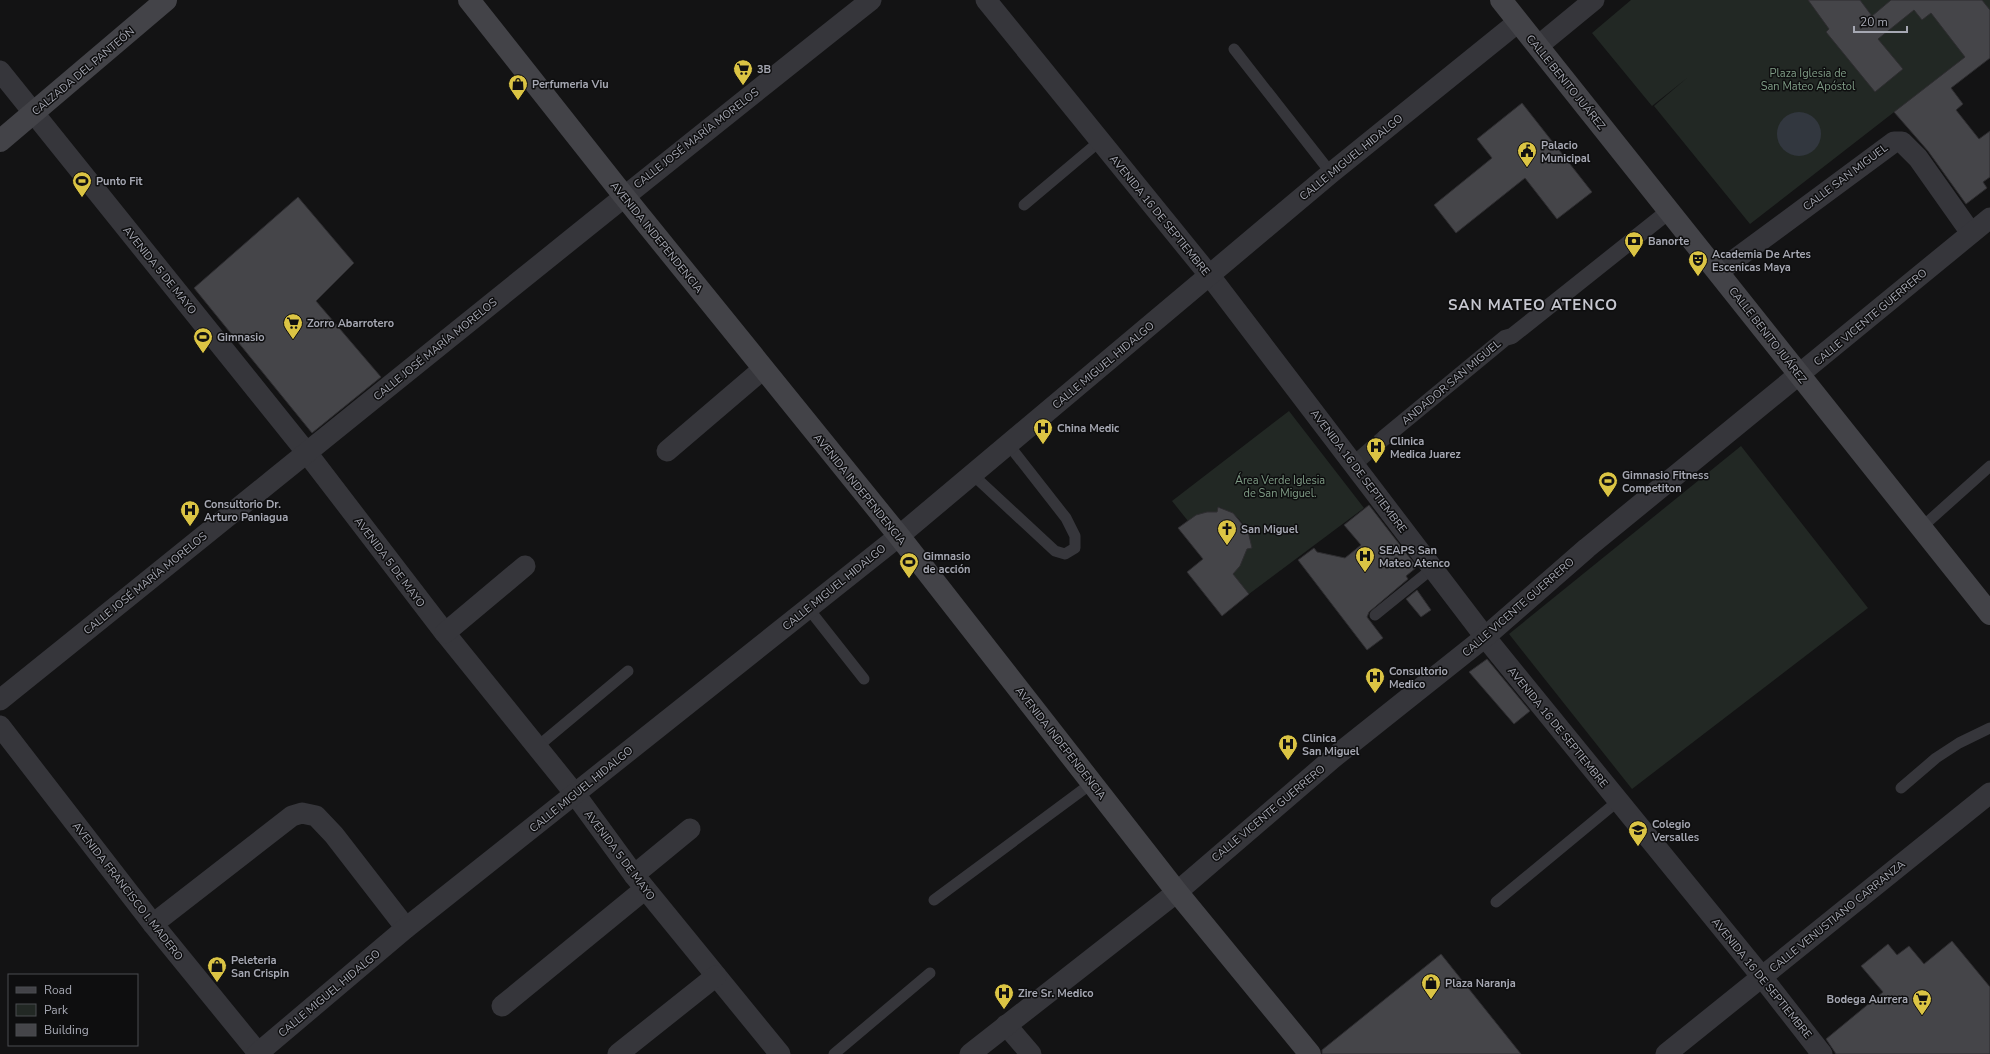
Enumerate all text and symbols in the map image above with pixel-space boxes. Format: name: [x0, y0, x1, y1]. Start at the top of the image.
scale bar: [1854, 8, 1907, 34]
text: 20 m: [1860, 14, 1888, 30]
street label: CALZADA DEL PANTEÓN: [28, 23, 138, 119]
street label: CALLE BENITO JUÁREZ: [1523, 31, 1610, 133]
supermarket icon: 3B: [732, 58, 754, 86]
place label: 3B: [757, 62, 771, 77]
park label: Plaza Iglesia de San Mateo Apóstol: [1761, 66, 1856, 94]
shop icon: Perfumeria Viu: [507, 73, 529, 101]
place label: Perfumeria Viu: [532, 77, 609, 92]
street label: CALLE JOSÉ MARÍA MORELOS: [630, 84, 762, 192]
street label: CALLE MIGUEL HIDALGO: [1296, 111, 1406, 204]
place label: Palacio Municipal: [1541, 138, 1591, 166]
public building icon: Palacio Municipal: [1516, 140, 1538, 168]
street label: CALLE SAN MIGUEL: [1800, 140, 1891, 214]
street label: AVENIDA 16 DE SEPTIEMBRE: [1106, 152, 1213, 279]
sports icon: Punto Fit: [71, 170, 93, 198]
place label: Punto Fit: [96, 174, 143, 189]
street label: AVENIDA INDEPENDENCIA: [607, 178, 706, 296]
street label: AVENIDA 5 DE MAYO: [119, 223, 200, 318]
bank icon: Banorte: [1623, 230, 1645, 258]
place label: Banorte: [1648, 234, 1689, 249]
place label: Academia De Artes Escenicas Maya: [1712, 247, 1811, 275]
theatre icon: Academia De Artes Escenicas Maya: [1687, 249, 1709, 277]
street label: CALLE VICENTE GUERRERO: [1810, 265, 1930, 369]
street label: CALLE BENITO JUÁREZ: [1725, 283, 1811, 387]
street label: CALLE JOSÉ MARÍA MORELOS: [370, 294, 501, 404]
district label: SAN MATEO ATENCO: [1448, 295, 1618, 315]
supermarket icon: Zorro Abarrotero: [282, 312, 304, 340]
place label: Zorro Abarrotero: [307, 316, 394, 331]
street label: CALLE MIGUEL HIDALGO: [1049, 318, 1158, 413]
sports icon: Gimnasio: [192, 326, 214, 354]
place label: Gimnasio: [217, 330, 265, 345]
street label: ANDADOR SAN MIGUEL: [1398, 336, 1504, 428]
street label: AVENIDA 16 DE SEPTIEMBRE: [1307, 406, 1410, 536]
hospital icon: China Medic: [1032, 417, 1054, 445]
place label: China Medic: [1057, 421, 1120, 436]
street label: AVENIDA INDEPENDENCIA: [810, 430, 909, 548]
place label: Clinica Medica Juarez: [1390, 434, 1461, 462]
hospital icon: Clinica Medica Juarez: [1365, 436, 1387, 464]
place label: Gimnasio Fitness Competiton: [1622, 468, 1709, 496]
sports icon: Gimnasio Fitness Competiton: [1597, 470, 1619, 498]
park label: Área Verde Iglesia de San Miguel.: [1235, 472, 1325, 501]
place label: Consultorio Dr. Arturo Paniagua: [204, 497, 288, 525]
hospital icon: Consultorio Dr. Arturo Paniagua: [179, 499, 201, 527]
street label: AVENIDA 5 DE MAYO: [351, 514, 428, 610]
church icon: San Miguel: [1216, 518, 1238, 546]
place label: San Miguel: [1241, 522, 1299, 537]
street label: CALLE JOSÉ MARÍA MORELOS: [80, 528, 211, 638]
street label: CALLE MIGUEL HIDALGO: [779, 541, 889, 634]
place label: SEAPS San Mateo Atenco: [1379, 543, 1450, 571]
hospital icon: SEAPS San Mateo Atenco: [1354, 545, 1376, 573]
place label: Gimnasio de acción: [923, 549, 971, 577]
sports icon: Gimnasio de acción: [898, 551, 920, 579]
street label: CALLE VICENTE GUERRERO: [1459, 555, 1578, 660]
place label: Consultorio Medico: [1389, 664, 1448, 692]
street label: AVENIDA 16 DE SEPTIEMBRE: [1504, 664, 1611, 791]
hospital icon: Consultorio Medico: [1364, 666, 1386, 694]
street label: AVENIDA INDEPENDENCIA: [1012, 684, 1109, 803]
place label: Clinica San Miguel: [1302, 731, 1360, 759]
hospital icon: Clinica San Miguel: [1277, 733, 1299, 761]
street label: CALLE MIGUEL HIDALGO: [526, 743, 636, 836]
street label: CALLE VICENTE GUERRERO: [1208, 761, 1328, 865]
street label: AVENIDA 5 DE MAYO: [581, 807, 658, 903]
place label: Colegio Versalles: [1651, 817, 1699, 845]
street label: AVENIDA FRANCISCO I. MADERO: [69, 819, 186, 964]
school or university icon: Colegio Versalles: [1627, 819, 1649, 847]
street label: CALLE VENUSTIANO CARRANZA: [1766, 857, 1908, 976]
street label: AVENIDA 16 DE SEPTIEMBRE: [1708, 915, 1815, 1042]
street label: CALLE MIGUEL HIDALGO: [275, 946, 384, 1041]
place label: Peleteria San Crispin: [231, 953, 289, 981]
shop icon: Peleteria San Crispin: [206, 955, 228, 983]
shop icon: Plaza Naranja: [1420, 972, 1442, 1000]
legend: [8, 974, 138, 1046]
place label: Plaza Naranja: [1445, 976, 1516, 991]
text: Road: [44, 982, 72, 998]
hospital icon: Zire Sr. Medico: [993, 982, 1015, 1010]
place label: Zire Sr. Medico: [1018, 986, 1094, 1001]
supermarket icon: Bodega Aurrera: [1911, 988, 1933, 1016]
place label: Bodega Aurrera: [1827, 992, 1908, 1007]
text: Park: [44, 1002, 69, 1018]
text: Building: [44, 1022, 89, 1038]

